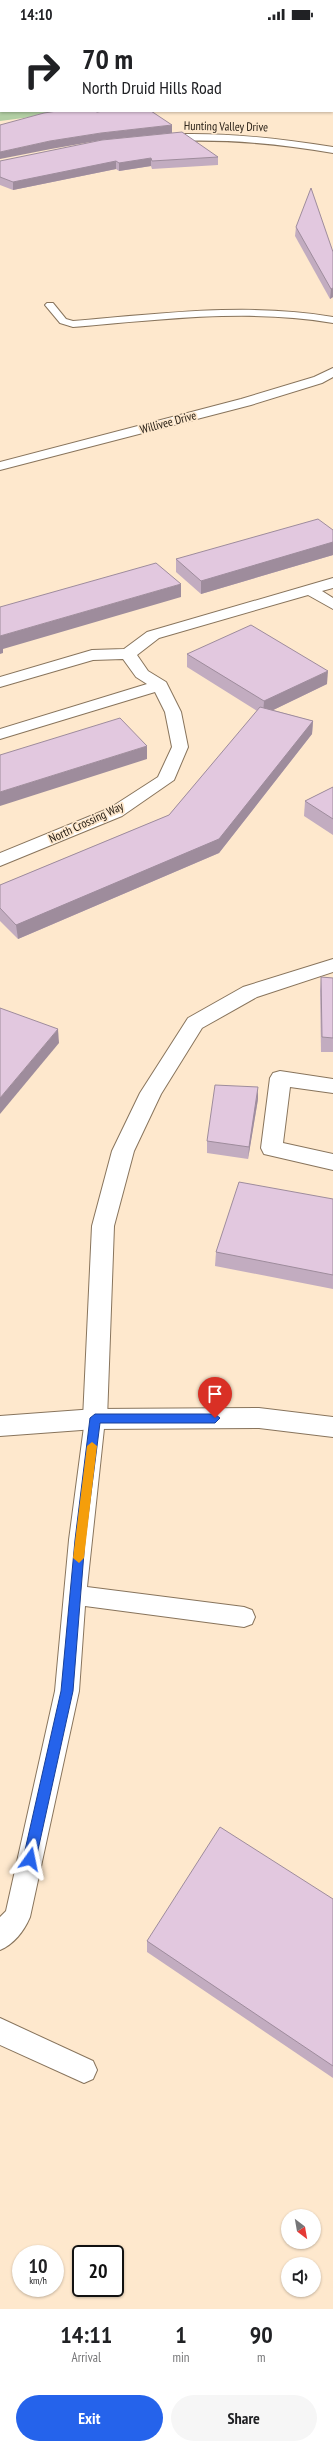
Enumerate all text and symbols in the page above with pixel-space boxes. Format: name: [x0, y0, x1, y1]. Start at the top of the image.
text: 14:10: [20, 5, 52, 24]
text: 70 m: [82, 40, 133, 77]
icon: right: [16, 44, 68, 96]
text: North Druid Hills Road: [82, 76, 222, 99]
street label: Hunting Valley Drive: [184, 118, 268, 134]
street label: Willivee Drive: [138, 407, 198, 437]
street label: North Crossing Way: [46, 798, 126, 846]
pin: [198, 1377, 232, 1418]
icon: arrive: [204, 1383, 226, 1405]
position arrow: [9, 1838, 51, 1880]
north arrow: [281, 2209, 321, 2249]
map controls: [281, 2209, 321, 2297]
speed limit sign: 20: [72, 2245, 124, 2297]
text: 10: [28, 2253, 48, 2279]
button: sound: [281, 2257, 321, 2297]
text: km/h: [29, 2274, 47, 2287]
text: 14:11: [60, 2319, 112, 2350]
text: 1: [175, 2319, 187, 2350]
text: 90: [250, 2319, 273, 2350]
text: Arrival: [72, 2349, 101, 2366]
text: min: [172, 2349, 189, 2366]
text: m: [257, 2349, 265, 2366]
button: Exit: [16, 2395, 163, 2441]
button: Share: [171, 2395, 317, 2441]

